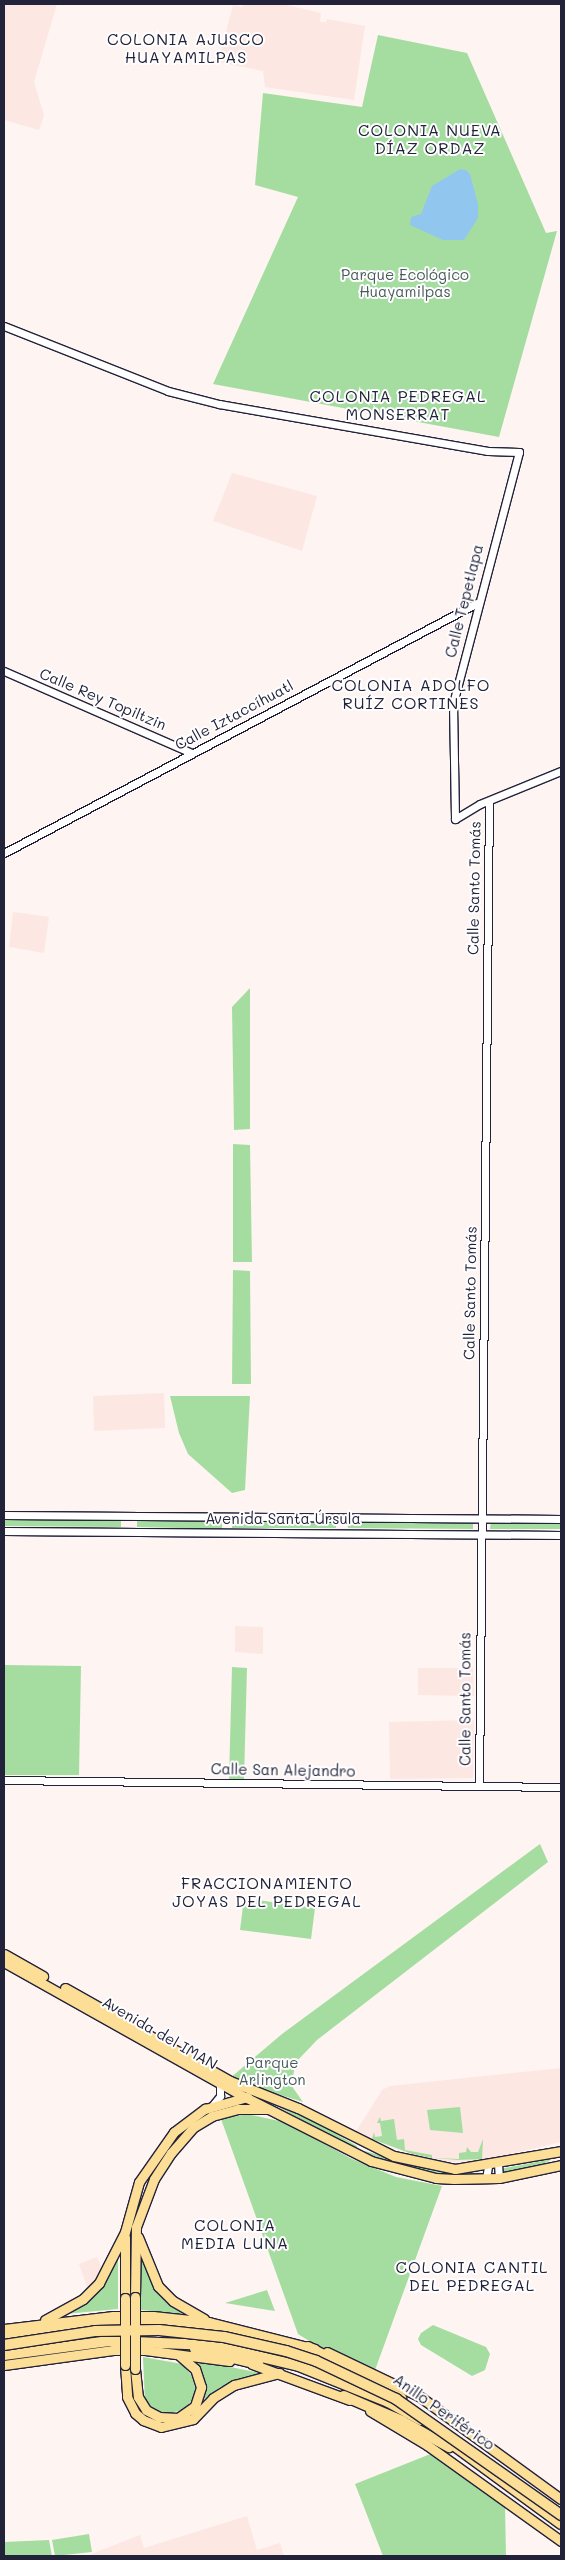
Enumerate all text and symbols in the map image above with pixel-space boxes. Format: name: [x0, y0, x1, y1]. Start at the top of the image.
district label: COLONIA AJUSCO HUAYAMILPAS: [105, 29, 267, 67]
district label: COLONIA NUEVA DÍAZ ORDAZ: [356, 120, 504, 158]
park label: Parque Ecológico Huayamilpas: [341, 265, 469, 300]
district label: COLONIA PEDREGAL MONSERRAT: [308, 386, 488, 424]
street label: Calle Tepetlapa: [441, 542, 487, 660]
street label: Calle Rey Topiltzin: [37, 664, 169, 734]
district label: COLONIA ADOLFO RUÍZ CORTINES: [330, 675, 492, 713]
street label: Calle Iztaccíhuatl: [172, 676, 296, 754]
street label: Calle Santo Tomás: [464, 821, 484, 955]
street label: Calle Santo Tomás: [460, 1226, 480, 1360]
street label: Avenida Santa Úrsula: [205, 1510, 361, 1528]
street label: Calle Santo Tomás: [456, 1632, 474, 1766]
street label: Calle San Alejandro: [211, 1760, 355, 1780]
district label: FRACCIONAMIENTO JOYAS DEL PEDREGAL: [170, 1873, 364, 1911]
street label: Avenida del IMAN: [99, 1993, 221, 2073]
park label: Parque Arlington: [238, 2053, 306, 2088]
district label: COLONIA MEDIA LUNA: [180, 2215, 290, 2253]
district label: COLONIA CANTIL DEL PEDREGAL: [394, 2257, 550, 2295]
street label: Anillo Periférico: [390, 2370, 498, 2454]

